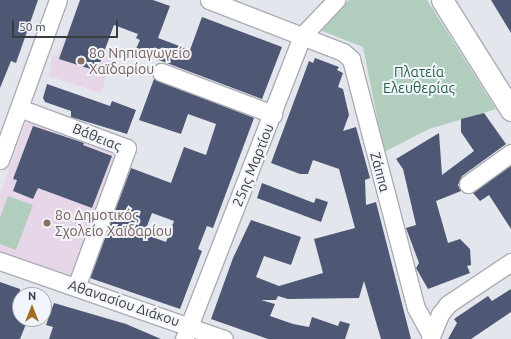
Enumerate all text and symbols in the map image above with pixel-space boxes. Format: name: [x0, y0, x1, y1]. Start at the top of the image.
scale bar: [14, 12, 120, 38]
text: 50 m: [19, 20, 46, 33]
place label: 8ο Νηπιαγωγείο Χαϊδαρίου: [89, 45, 190, 78]
marker: 8ο Νηπιαγωγείο Χαϊδαρίου: [76, 56, 86, 66]
park label: Πλατεία Ελευθερίας: [383, 64, 455, 96]
street label: Βάθειας: [70, 120, 124, 154]
street label: 25ης Μαρτίου: [229, 121, 277, 209]
street label: Ζάππα: [367, 150, 393, 194]
place label: 8ο Δημοτικός Σχολείο Χαϊδαρίου: [55, 207, 172, 240]
marker: 8ο Δημοτικός Σχολείο Χαϊδαρίου: [42, 218, 52, 228]
street label: Αθανασίου Διάκου: [66, 276, 182, 330]
north arrow: [12, 287, 52, 327]
text: N: [28, 290, 36, 302]

